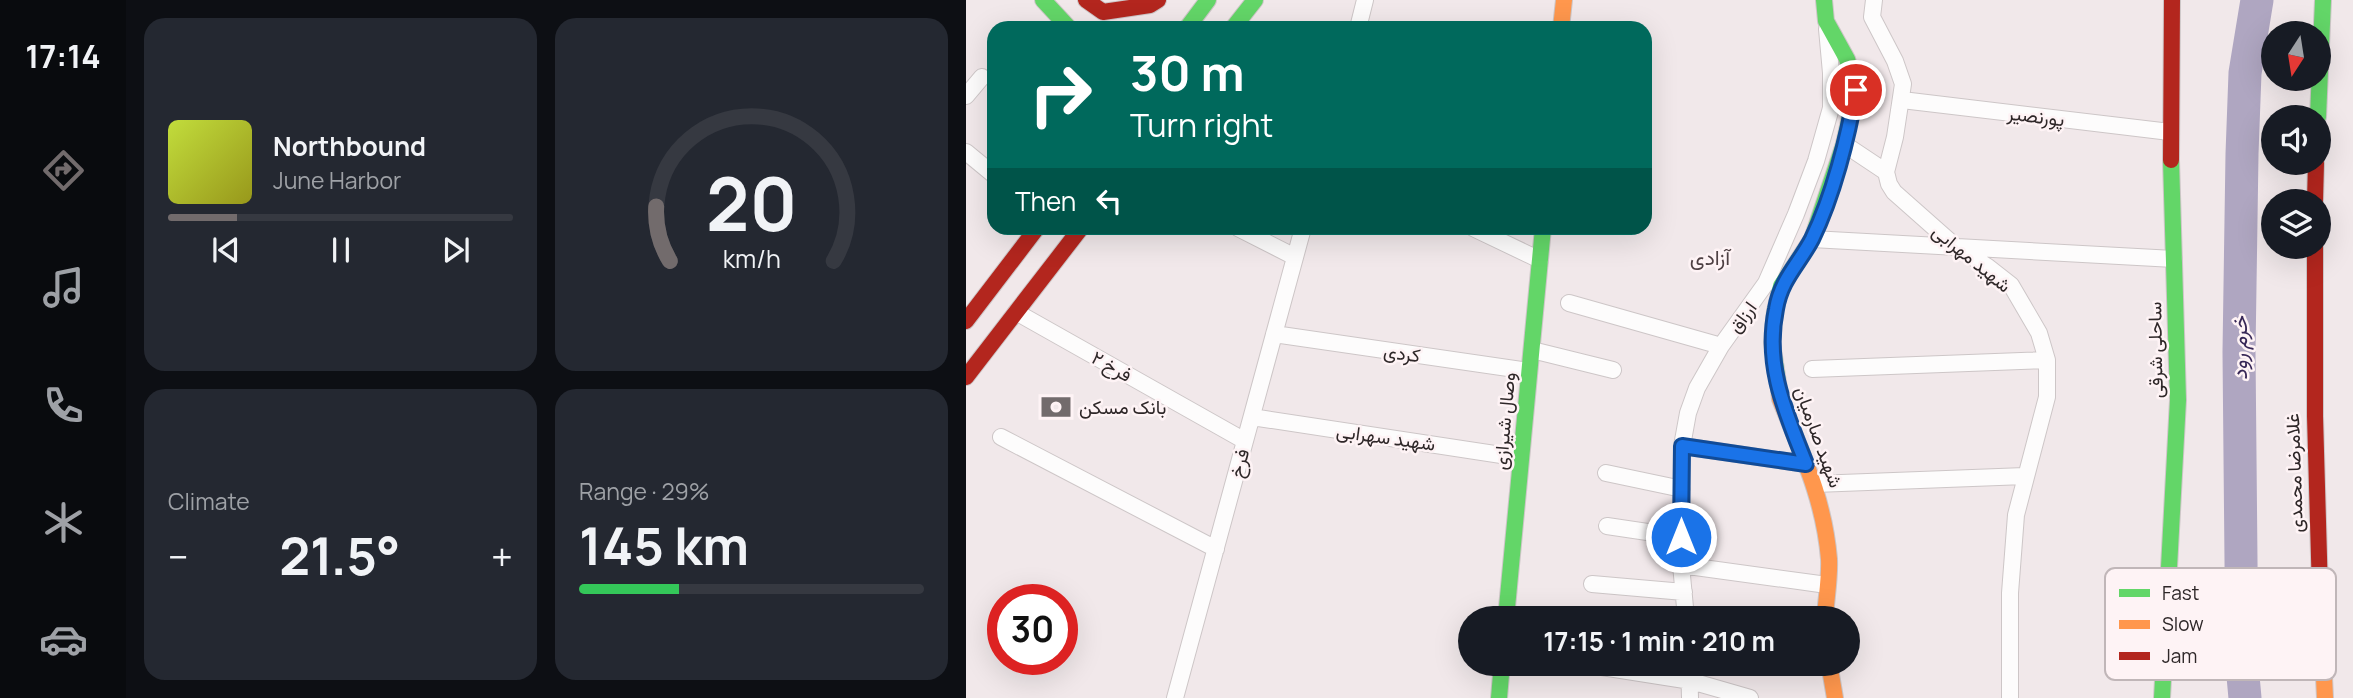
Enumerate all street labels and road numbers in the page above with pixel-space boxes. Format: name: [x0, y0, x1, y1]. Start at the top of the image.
street label: پورنصیر: [2005, 99, 2066, 133]
street label: شهید مهرابی: [1927, 218, 2017, 298]
street label: ارزاق: [1722, 296, 1762, 338]
street label: ساحلی شرقی: [2141, 301, 2169, 399]
street label: کردی: [1382, 338, 1422, 368]
street label: فرخ ۲: [1087, 344, 1137, 388]
street label: وصال شیرازی: [1487, 371, 1521, 471]
street label: شهید صارمیان: [1789, 383, 1849, 491]
street label: غلامرضا محمدی: [2279, 413, 2309, 533]
street label: شهید سهرابی: [1335, 417, 1437, 457]
street label: فرخ: [1223, 446, 1255, 480]

